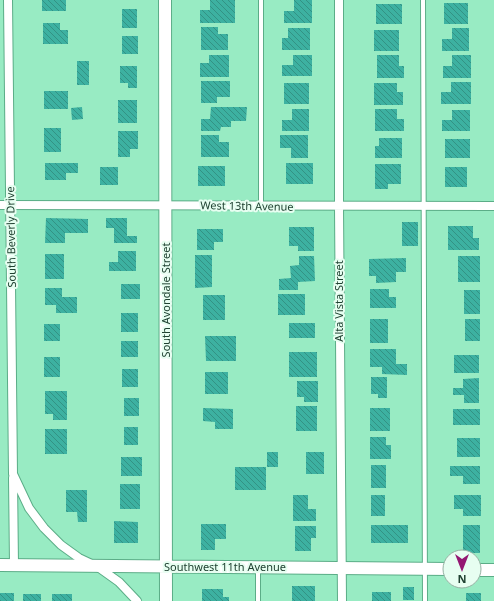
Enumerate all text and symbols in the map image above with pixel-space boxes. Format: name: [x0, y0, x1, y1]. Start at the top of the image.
street label: South Beverly Drive: [2, 186, 19, 288]
street label: West 13th Avenue: [200, 197, 294, 214]
street label: South Avondale Street: [158, 243, 173, 357]
street label: Alta Vista Street: [331, 260, 346, 342]
north arrow: [442, 549, 482, 589]
street label: Southwest 11th Avenue: [164, 559, 286, 574]
text: N: [458, 572, 466, 587]

